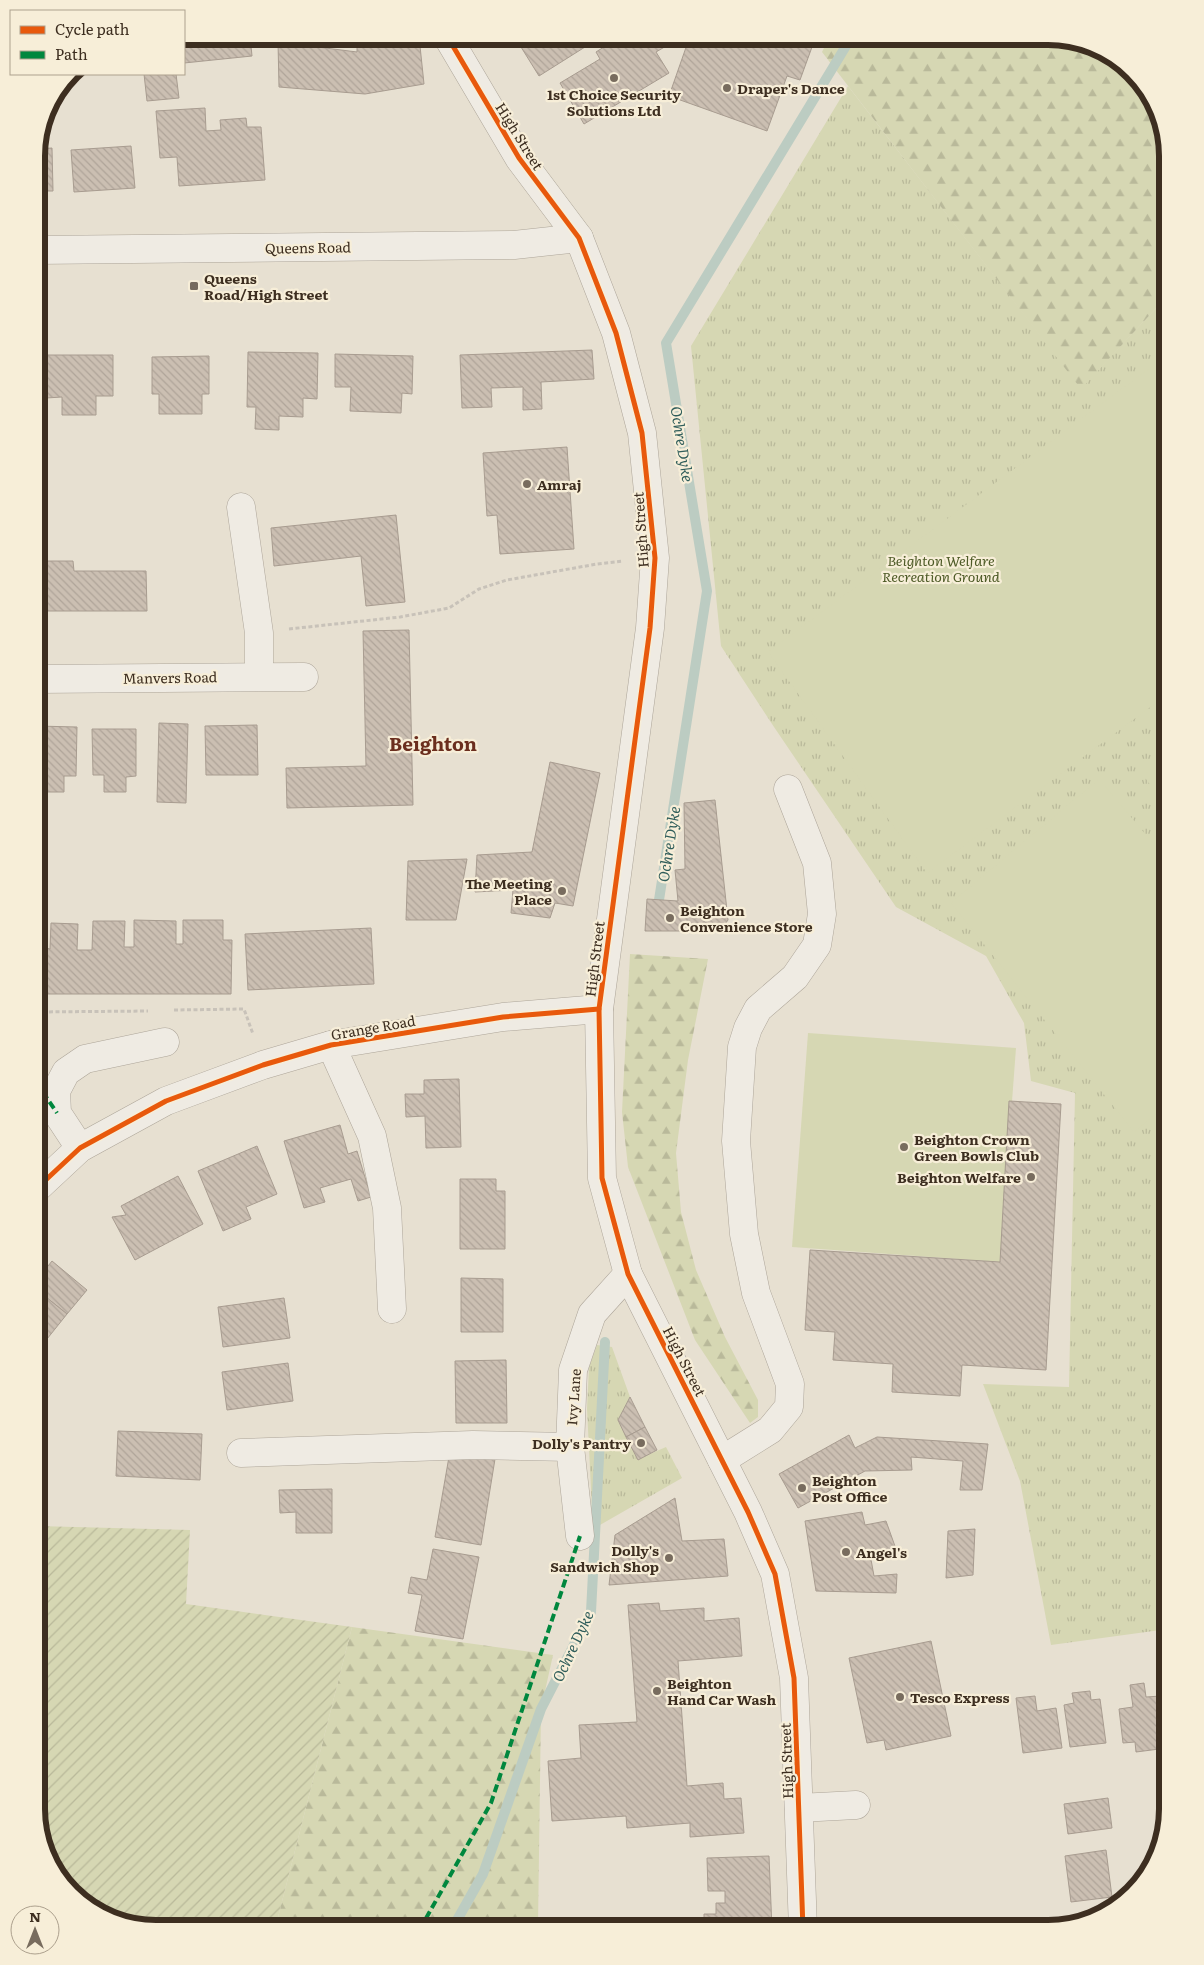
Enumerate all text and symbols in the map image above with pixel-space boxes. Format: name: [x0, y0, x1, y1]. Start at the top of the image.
legend: [10, 10, 185, 75]
text: Cycle path: [55, 17, 130, 40]
text: Path: [55, 42, 88, 65]
marker: 1st Choice Security Solutions Ltd: [608, 72, 620, 84]
place label: Draper's Dance: [737, 78, 845, 98]
marker: Draper's Dance: [721, 82, 733, 94]
place label: 1st Choice Security Solutions Ltd: [547, 84, 681, 120]
street label: High Street: [491, 98, 549, 174]
street label: Queens Road: [265, 236, 352, 258]
place label: Queens Road/High Street: [204, 268, 329, 304]
marker: Queens Road/High Street: [188, 280, 200, 292]
water label: Ochre Dyke: [666, 404, 700, 484]
place label: Amraj: [537, 474, 581, 494]
marker: Amraj: [521, 478, 533, 490]
street label: High Street: [627, 491, 653, 569]
park label: Beighton Welfare Recreation Ground: [882, 550, 1000, 586]
street label: Manvers Road: [123, 666, 218, 688]
district label: Beighton: [389, 729, 477, 757]
water label: Ochre Dyke: [651, 804, 685, 884]
place label: The Meeting Place: [465, 873, 553, 909]
marker: The Meeting Place: [556, 885, 568, 897]
place label: Beighton Convenience Store: [680, 900, 813, 936]
marker: Beighton Convenience Store: [664, 912, 676, 924]
street label: High Street: [579, 920, 609, 998]
street label: Grange Road: [329, 1010, 417, 1044]
place label: Beighton Crown Green Bowls Club: [914, 1129, 1039, 1165]
marker: Beighton Crown Green Bowls Club: [898, 1141, 910, 1153]
place label: Beighton Welfare: [897, 1167, 1021, 1187]
marker: Beighton Welfare: [1025, 1171, 1037, 1183]
street label: High Street: [659, 1323, 711, 1400]
street label: Ivy Lane: [561, 1368, 585, 1426]
place label: Dolly's Pantry: [532, 1433, 631, 1453]
marker: Dolly's Pantry: [635, 1437, 647, 1449]
place label: Beighton Post Office: [812, 1470, 887, 1506]
marker: Beighton Post Office: [796, 1482, 808, 1494]
place label: Dolly's Sandwich Shop: [550, 1540, 659, 1576]
place label: Angel's: [856, 1542, 907, 1562]
marker: Angel's: [840, 1546, 852, 1558]
marker: Dolly's Sandwich Shop: [663, 1552, 675, 1564]
water label: Ochre Dyke: [545, 1607, 599, 1685]
place label: Beighton Hand Car Wash: [667, 1673, 776, 1709]
marker: Beighton Hand Car Wash: [651, 1685, 663, 1697]
place label: Tesco Express: [910, 1687, 1010, 1707]
marker: Tesco Express: [894, 1691, 906, 1703]
street label: High Street: [775, 1722, 797, 1799]
north arrow: [10, 1905, 60, 1955]
text: N: [29, 1906, 41, 1926]

